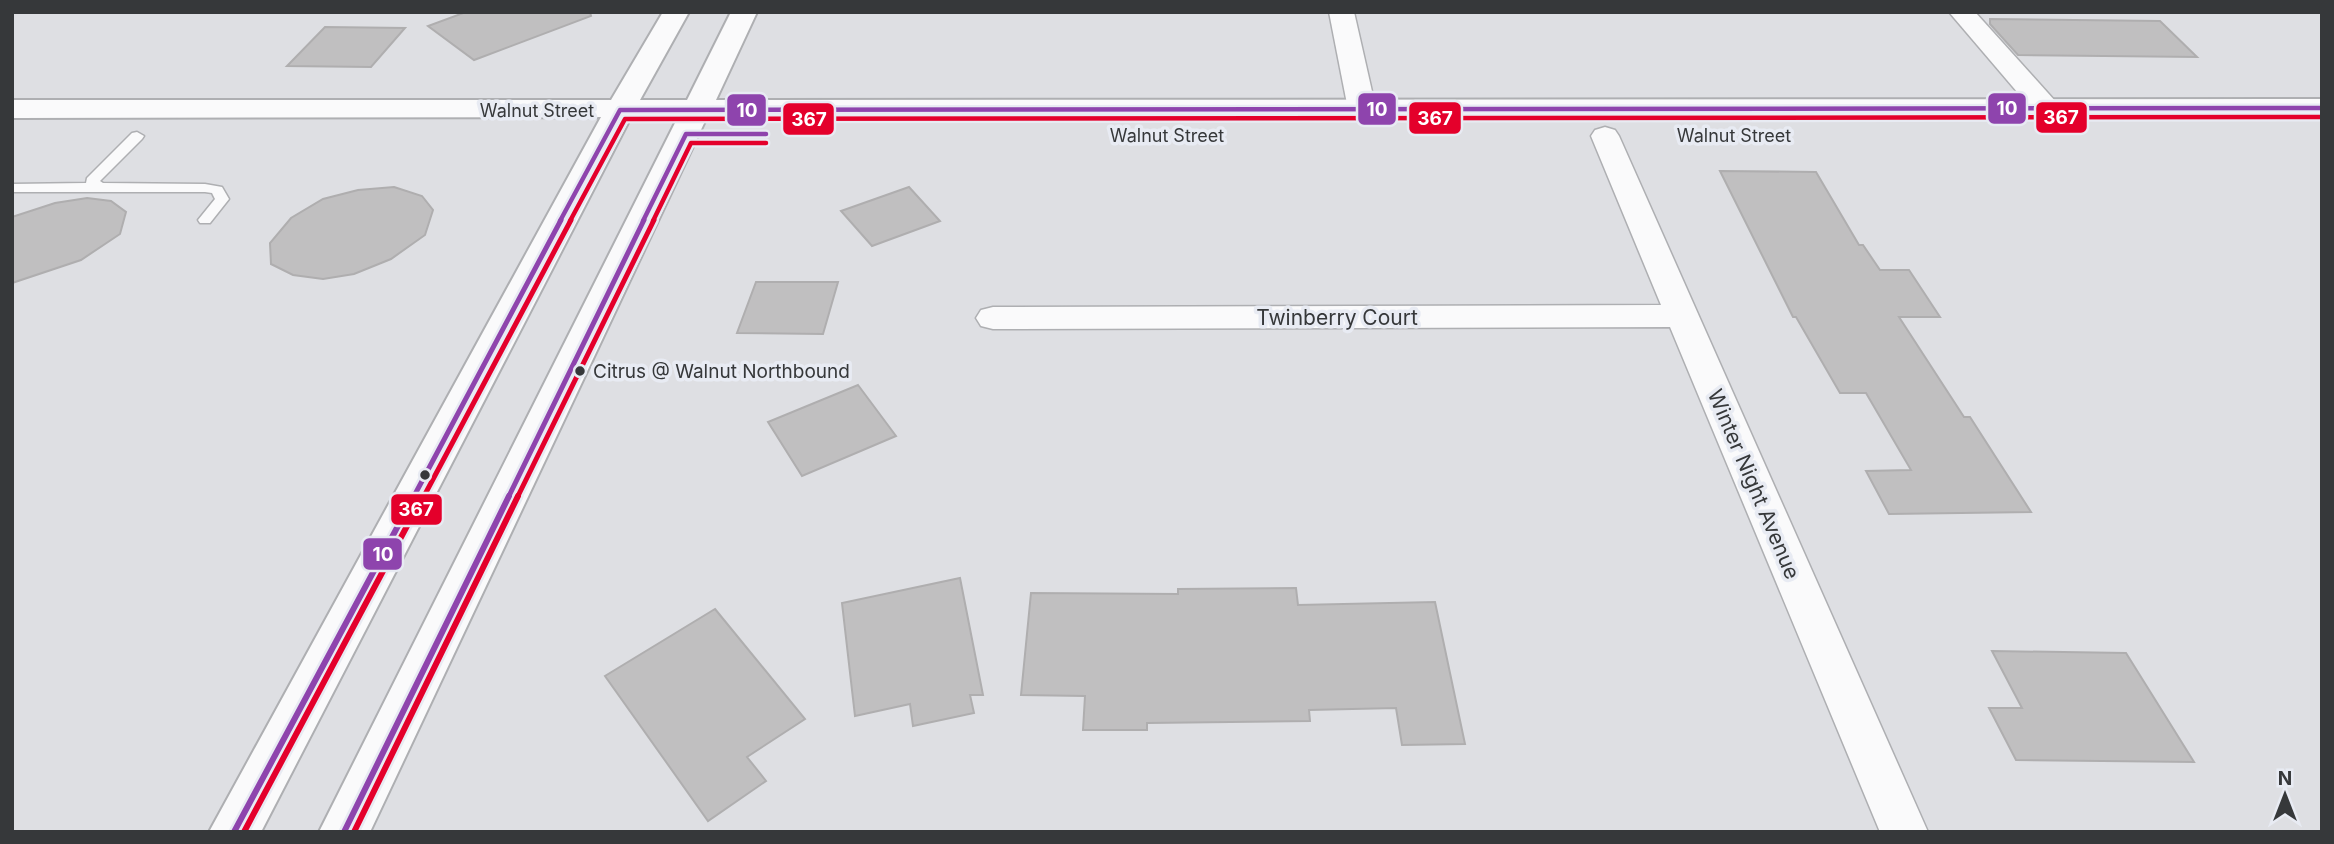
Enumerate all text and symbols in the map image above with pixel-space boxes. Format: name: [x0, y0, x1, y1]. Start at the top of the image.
line badge: 10: [1357, 92, 1397, 126]
line badge: 10: [1987, 92, 2027, 125]
line badge: 10: [726, 93, 767, 127]
text: 10: [1996, 97, 2018, 120]
text: 10: [1366, 98, 1388, 121]
text: 10: [736, 99, 758, 122]
street label: Walnut Street: [480, 100, 594, 121]
line badge: 367: [1408, 101, 1462, 135]
line badge: 367: [2035, 101, 2088, 134]
line badge: 367: [782, 102, 835, 136]
text: 367: [2043, 106, 2079, 129]
text: 367: [1417, 107, 1453, 130]
text: 367: [791, 108, 827, 131]
street label: Walnut Street: [1110, 125, 1224, 146]
street label: Walnut Street: [1677, 125, 1791, 146]
street label: Twinberry Court: [1256, 305, 1418, 330]
place label: Citrus @ Walnut Northbound: [593, 360, 850, 383]
marker: Citrus @ Walnut Northbound: [573, 364, 587, 378]
street label: Winter Night Avenue: [1703, 385, 1805, 583]
unlabelled marker: [418, 468, 432, 482]
line badge: 367: [390, 493, 443, 526]
text: 367: [398, 498, 434, 521]
line badge: 10: [362, 537, 403, 571]
text: 10: [372, 543, 394, 566]
north arrow: [2250, 760, 2320, 830]
text: N: [2278, 767, 2292, 790]

